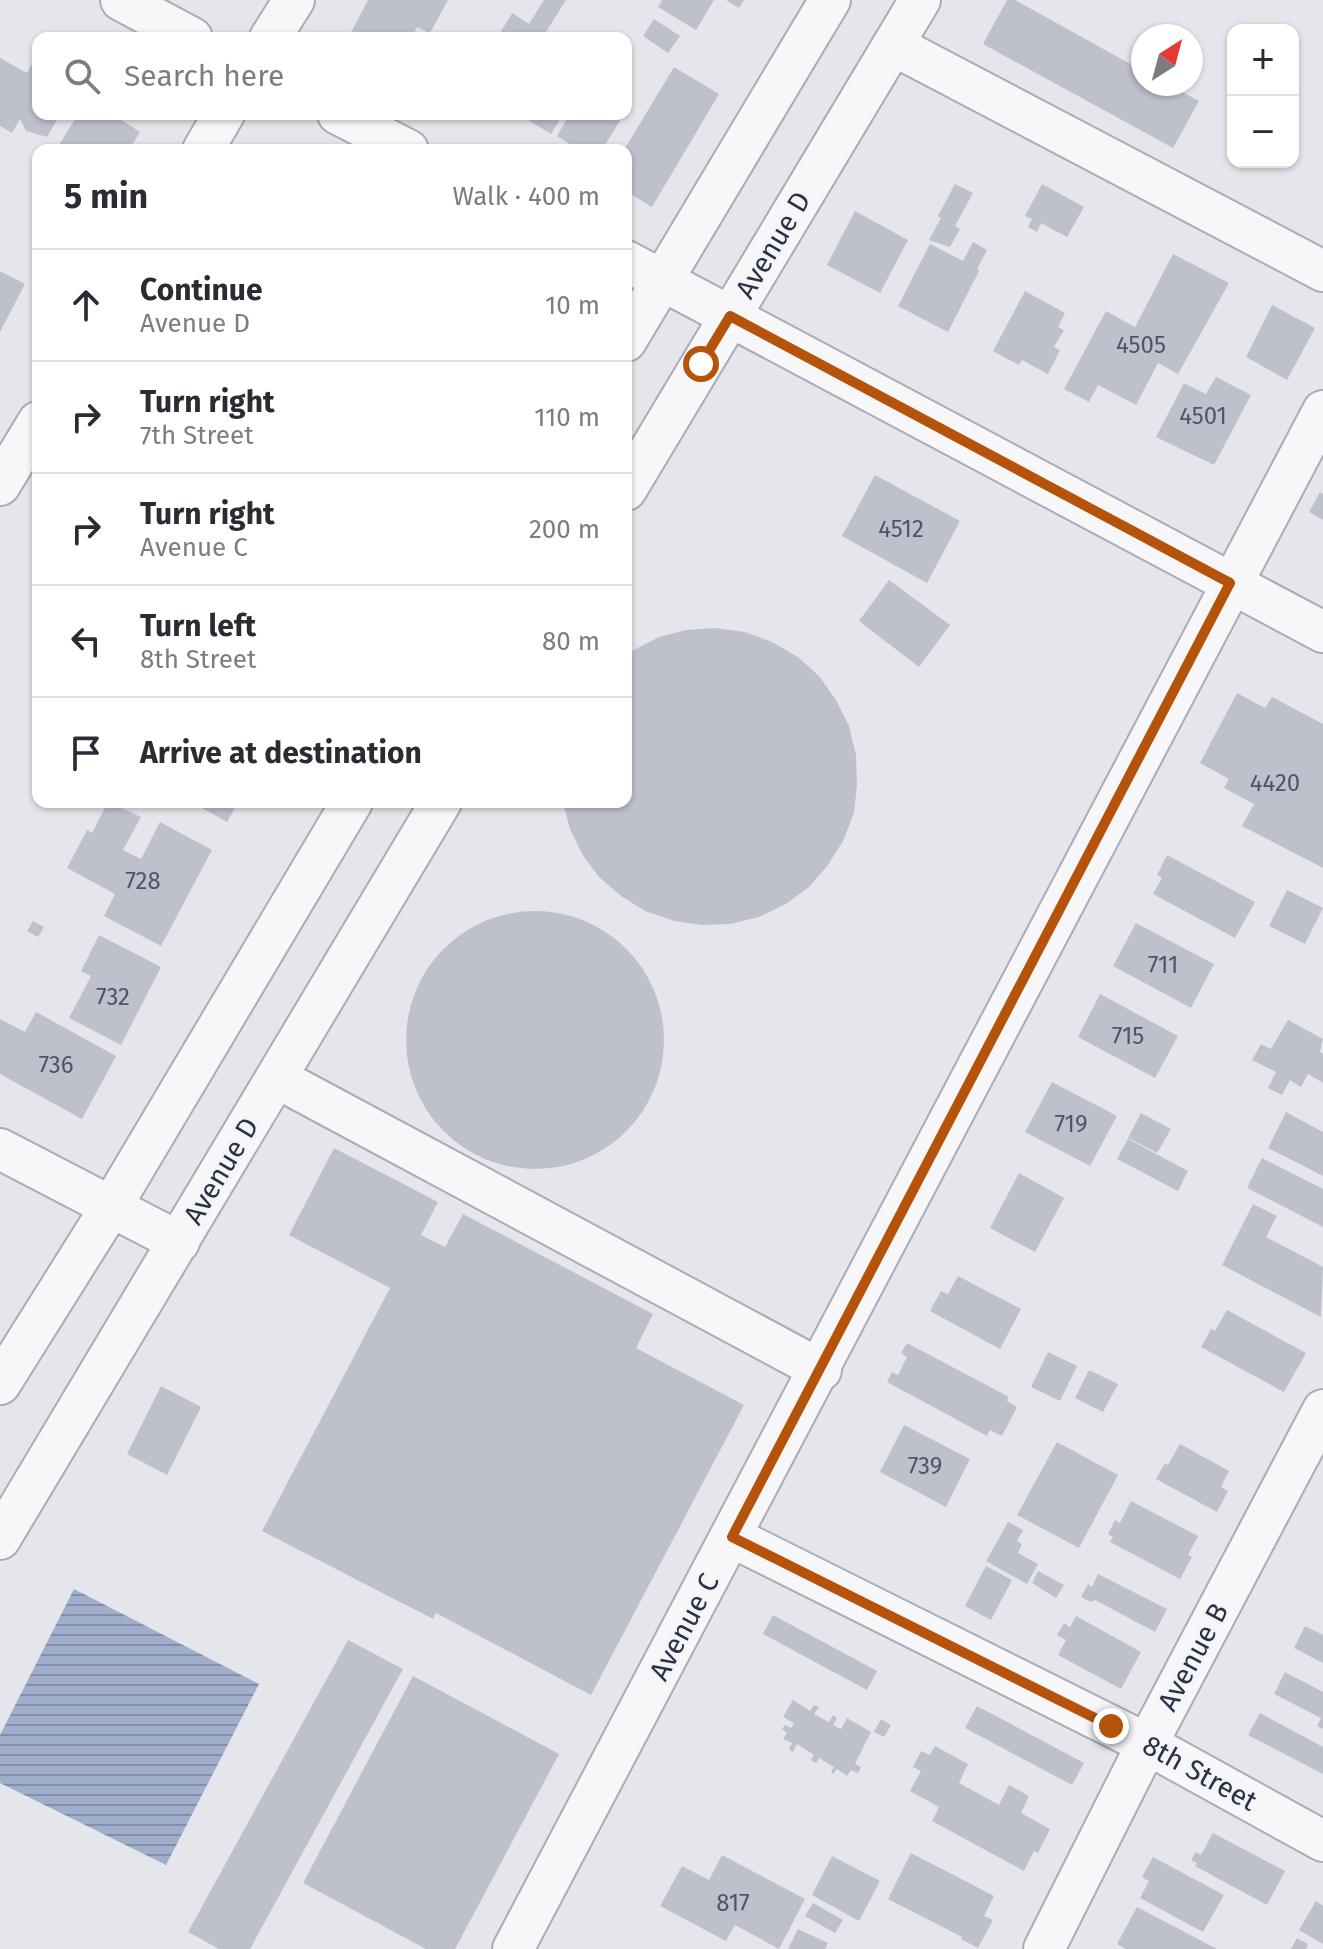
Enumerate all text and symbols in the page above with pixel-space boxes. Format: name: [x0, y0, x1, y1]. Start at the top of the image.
north arrow: [1131, 24, 1203, 96]
map controls: [1227, 24, 1299, 168]
button: +: [1227, 24, 1299, 96]
search box: [32, 32, 632, 120]
icon: search: [60, 54, 104, 98]
text: Search here: [124, 58, 284, 94]
button: −: [1227, 96, 1299, 168]
text: 5 min: [64, 176, 148, 217]
text: Walk · 400 m: [452, 181, 600, 212]
street label: Avenue D: [728, 186, 818, 304]
text: Continue: [140, 272, 263, 308]
icon: ahead: [64, 283, 108, 327]
text: 10 m: [545, 290, 600, 321]
text: Avenue D: [140, 308, 250, 339]
house number: 4505: [1116, 331, 1166, 359]
route start: [683, 346, 719, 382]
text: Turn right: [140, 384, 275, 420]
icon: right: [64, 395, 108, 439]
text: 110 m: [534, 402, 600, 433]
house number: 4501: [1179, 402, 1227, 430]
text: 7th Street: [140, 420, 254, 451]
text: Turn right: [140, 496, 275, 532]
icon: right: [64, 507, 108, 551]
text: 200 m: [529, 514, 600, 545]
house number: 4512: [878, 515, 924, 543]
text: Avenue C: [140, 532, 248, 563]
text: Turn left: [140, 608, 256, 644]
icon: left: [64, 619, 108, 663]
text: 80 m: [542, 626, 600, 657]
text: 8th Street: [140, 644, 256, 675]
icon: arrive: [64, 731, 108, 775]
text: Arrive at destination: [140, 735, 422, 771]
house number: 4420: [1250, 769, 1300, 797]
house number: 728: [125, 867, 161, 895]
house number: 711: [1148, 951, 1178, 979]
house number: 732: [96, 983, 130, 1011]
house number: 715: [1112, 1022, 1144, 1050]
house number: 736: [38, 1051, 74, 1079]
house number: 719: [1054, 1110, 1088, 1138]
street label: Avenue D: [176, 1112, 266, 1230]
house number: 739: [908, 1452, 942, 1480]
street label: Avenue C: [642, 1568, 726, 1686]
street label: Avenue B: [1151, 1597, 1235, 1717]
route end: [1093, 1708, 1129, 1744]
street label: 8th Street: [1137, 1728, 1264, 1818]
house number: 817: [716, 1889, 750, 1917]

